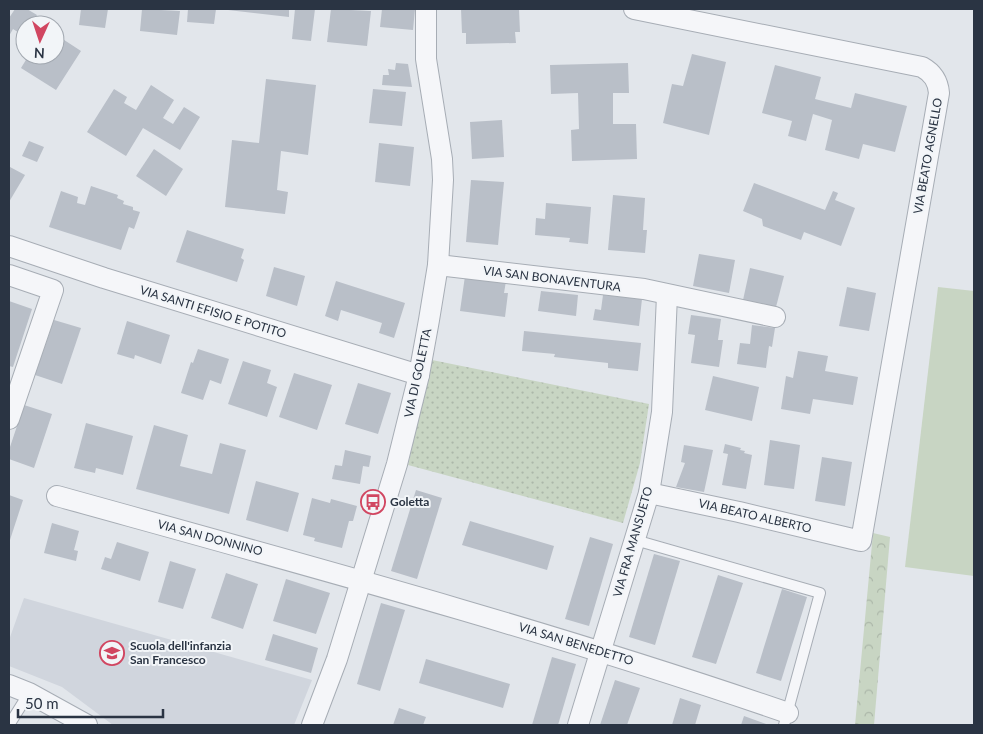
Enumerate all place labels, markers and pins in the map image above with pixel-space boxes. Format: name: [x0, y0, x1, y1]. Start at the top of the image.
bus stop icon: Goletta: [360, 489, 386, 515]
place label: Goletta: [390, 494, 429, 509]
place label: Scuola dell'infanzia San Francesco: [130, 638, 231, 667]
school or university icon: Scuola dell'infanzia San Francesco: [99, 640, 125, 666]

